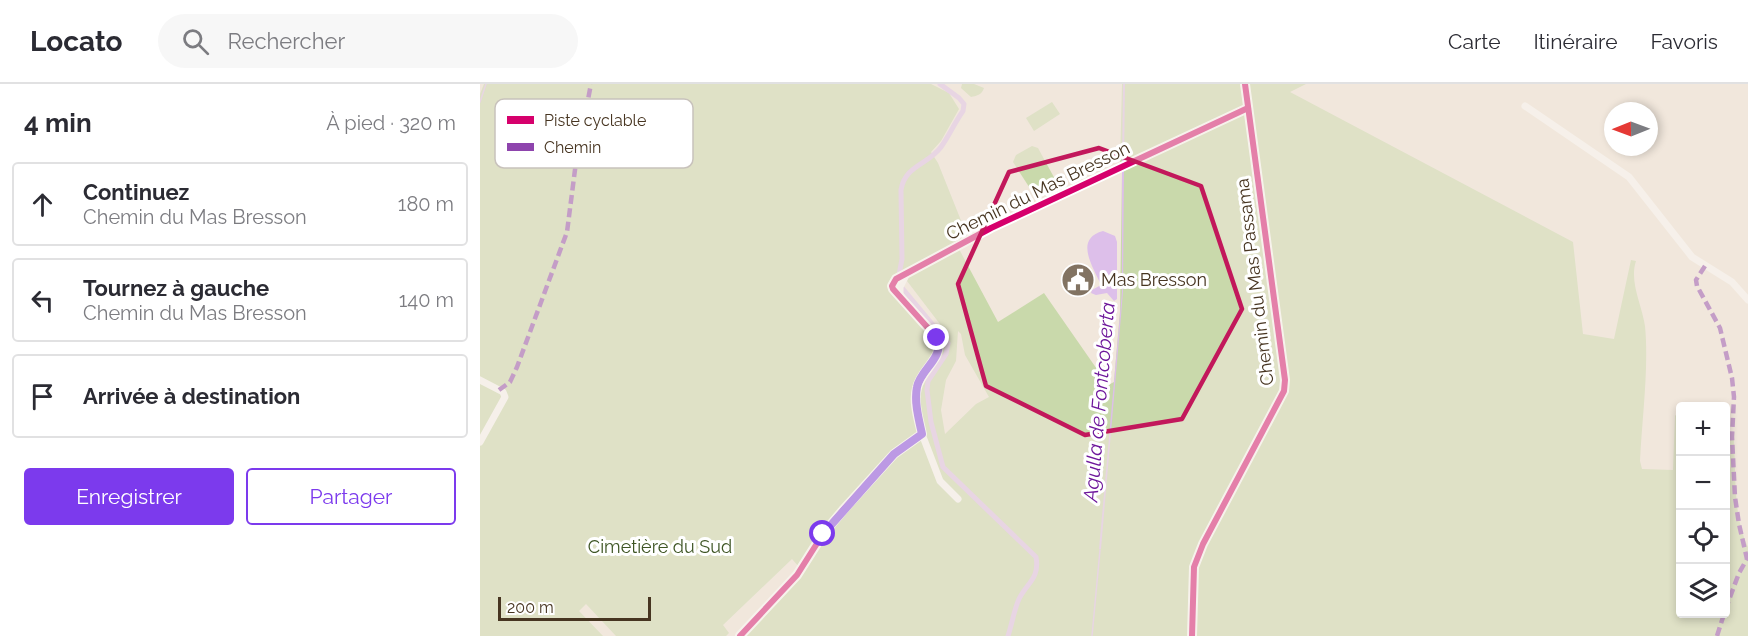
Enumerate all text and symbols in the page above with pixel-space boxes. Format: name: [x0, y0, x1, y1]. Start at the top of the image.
search box: [158, 14, 578, 68]
text: Locato: [30, 25, 122, 58]
icon: search: [179, 25, 212, 58]
text: Rechercher: [227, 28, 345, 54]
text: Carte: [1448, 29, 1500, 54]
text: Itinéraire: [1533, 29, 1617, 54]
text: Favoris: [1650, 29, 1718, 54]
legend: [495, 99, 693, 168]
north arrow: [1604, 102, 1658, 156]
text: 4 min: [24, 108, 92, 138]
text: À pied · 320 m: [326, 111, 456, 135]
text: Piste cyclable: [544, 111, 646, 130]
street label: Chemin du Mas Bresson: [943, 137, 1133, 244]
text: Chemin: [544, 138, 601, 157]
street label: Chemin du Mas Passama: [1231, 177, 1278, 387]
text: Continuez: [83, 179, 189, 205]
icon: ahead: [26, 188, 59, 221]
text: 180 m: [398, 192, 454, 216]
text: Chemin du Mas Bresson: [83, 205, 307, 229]
public building icon: Mas Bresson: [1060, 262, 1096, 298]
place label: Mas Bresson: [1101, 269, 1207, 290]
text: Tournez à gauche: [83, 275, 269, 301]
icon: left: [26, 284, 59, 317]
text: 140 m: [399, 288, 454, 312]
text: Chemin du Mas Bresson: [83, 301, 307, 325]
water label: Agulla de Fontcoberta: [1078, 301, 1120, 504]
route end: [923, 324, 949, 350]
icon: arrive: [26, 380, 59, 413]
text: Arrivée à destination: [83, 383, 300, 409]
map controls: [1676, 402, 1730, 618]
button: +: [1676, 402, 1730, 456]
button: −: [1676, 456, 1730, 510]
button: Enregistrer: [24, 468, 234, 525]
button: Partager: [246, 468, 456, 525]
button: locate: [1676, 510, 1730, 564]
route start: [809, 520, 835, 546]
park label: Cimetière du Sud: [588, 536, 732, 557]
button: layers: [1676, 564, 1730, 618]
scale bar: [498, 594, 651, 622]
text: 200 m: [507, 598, 554, 617]

